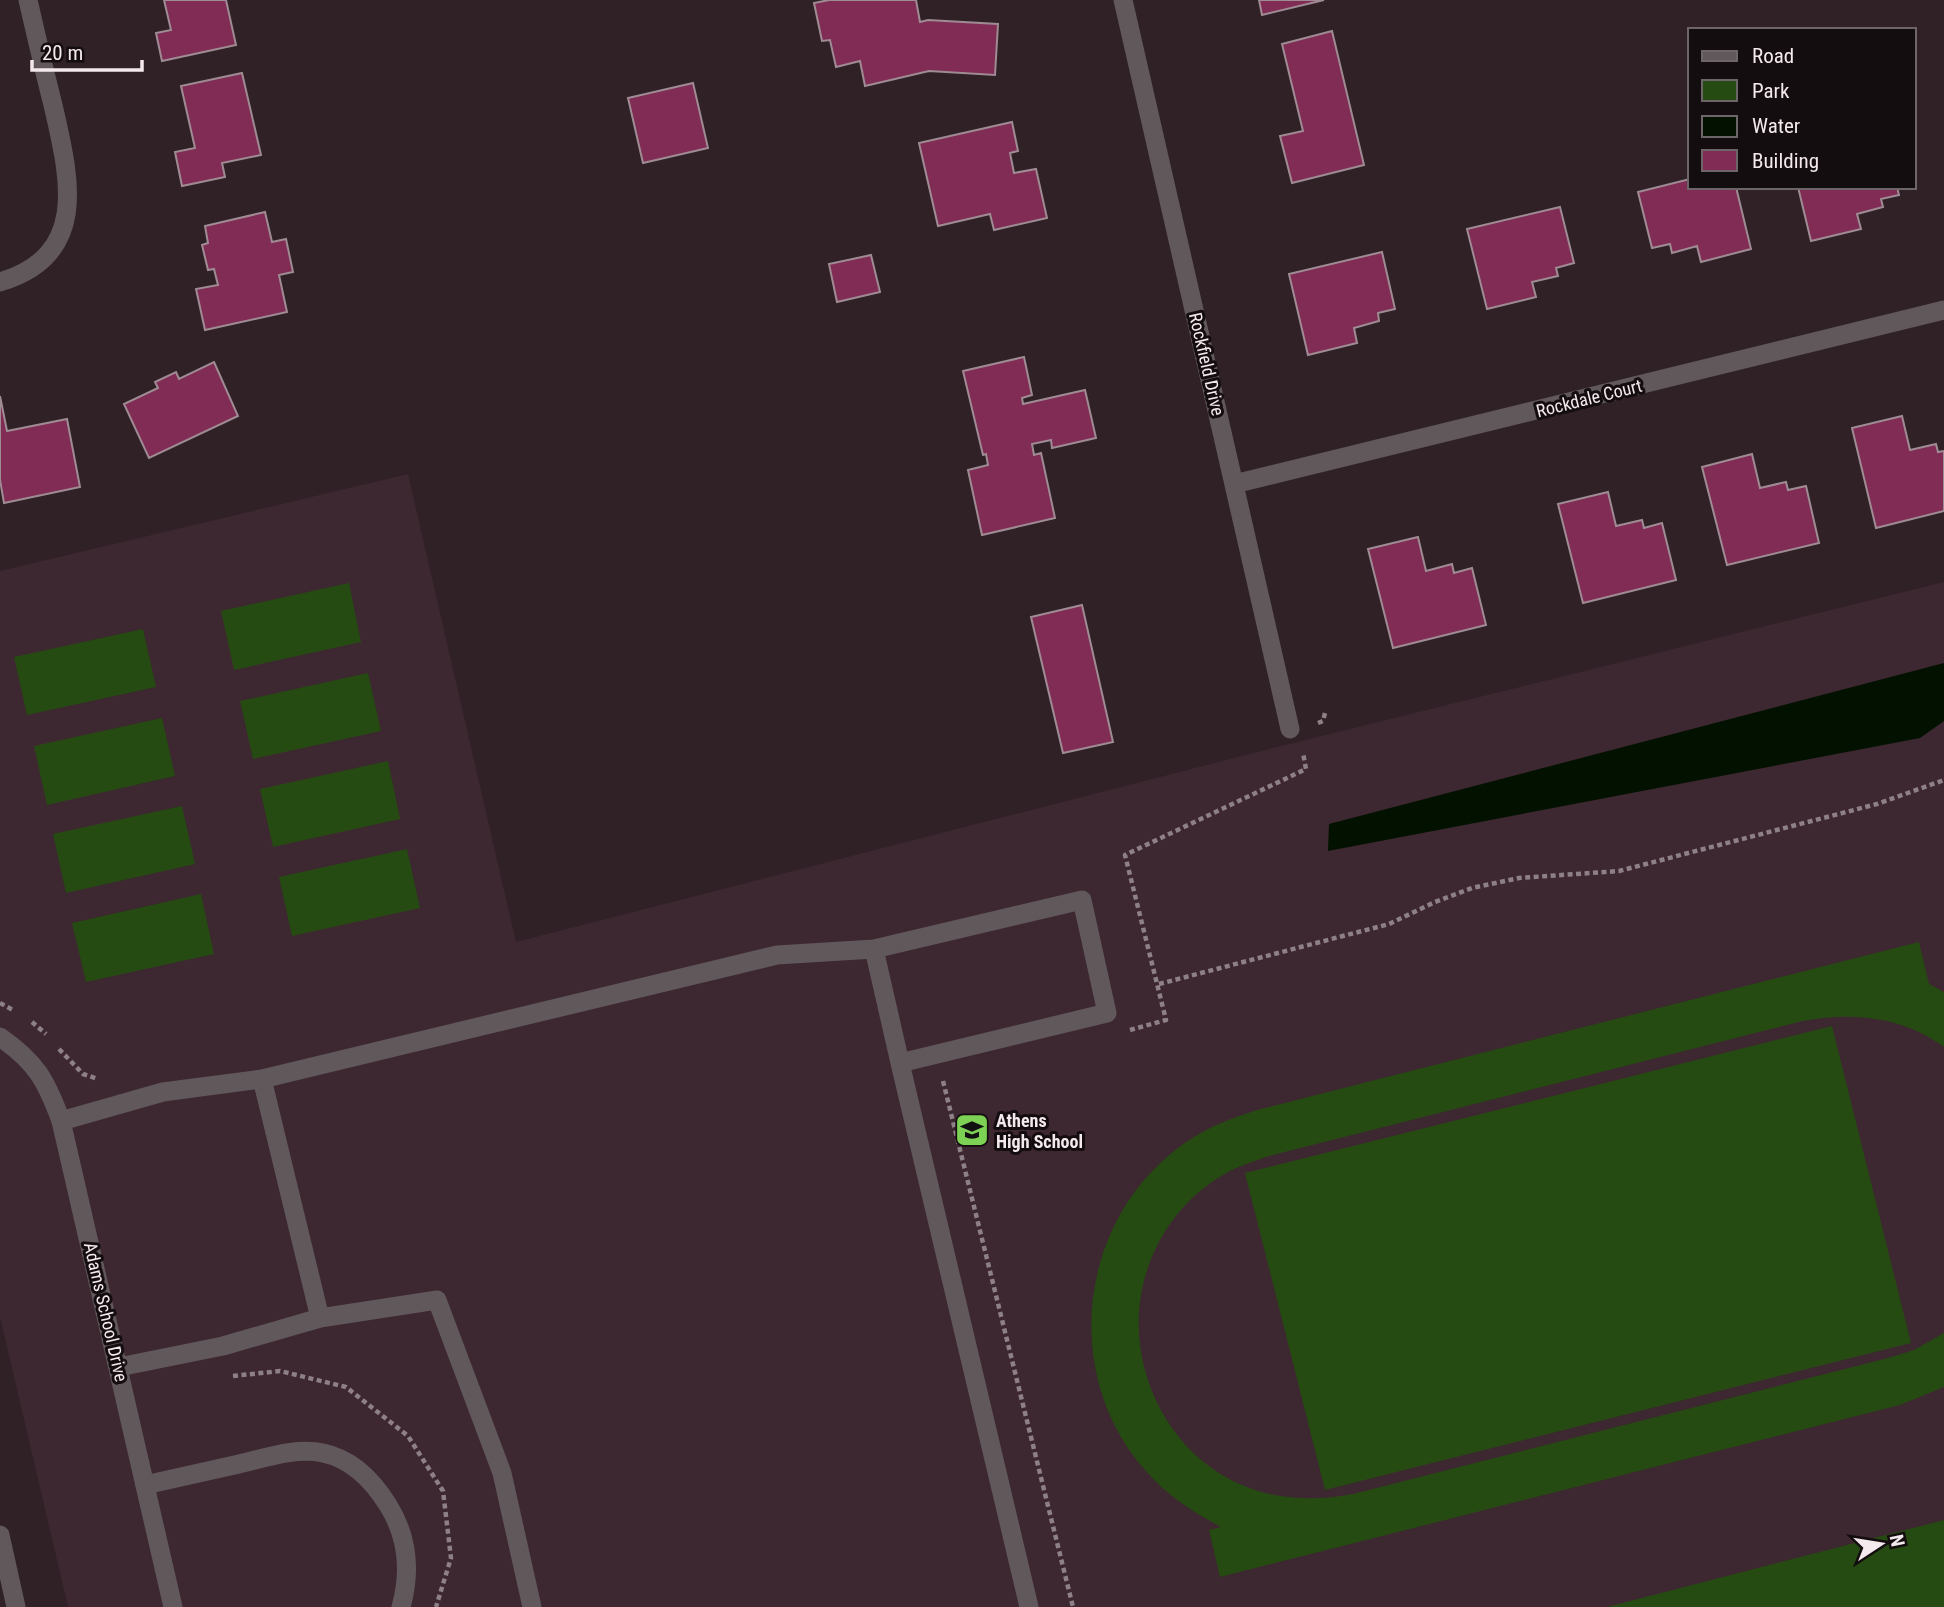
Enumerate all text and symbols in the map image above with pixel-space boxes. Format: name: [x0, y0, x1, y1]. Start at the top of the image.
scale bar: [32, 28, 142, 72]
legend: [1688, 28, 1916, 189]
text: 20 m: [42, 41, 83, 65]
text: Road: [1752, 44, 1794, 68]
text: Park: [1752, 79, 1790, 103]
text: Water: [1752, 114, 1800, 138]
text: Building: [1752, 149, 1819, 173]
street label: Rockfield Drive: [1185, 310, 1229, 418]
street label: Rockdale Court: [1534, 375, 1644, 421]
place label: Athens High School: [996, 1110, 1083, 1152]
school or university icon: Athens High School: [953, 1111, 991, 1149]
street label: Adams School Drive: [80, 1240, 132, 1384]
north arrow: [1846, 1509, 1916, 1579]
text: N: [1885, 1532, 1910, 1549]

